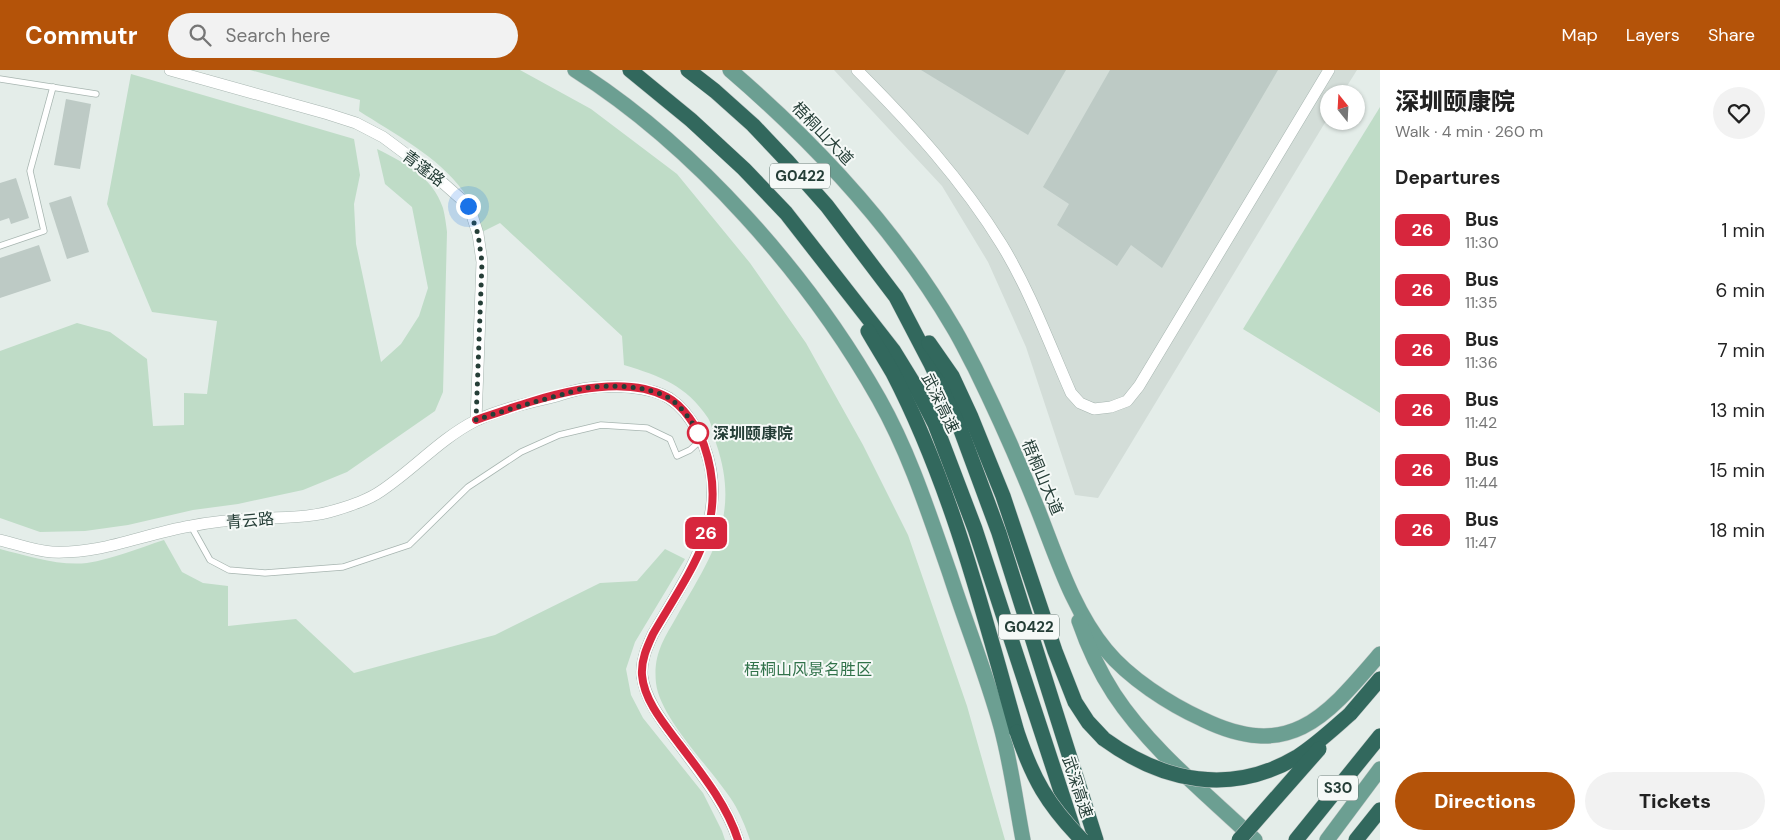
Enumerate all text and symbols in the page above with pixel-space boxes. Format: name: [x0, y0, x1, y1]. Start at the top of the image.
search box: [168, 13, 518, 58]
text: Commutr: [25, 20, 138, 51]
icon: search: [186, 21, 214, 49]
text: Search here: [226, 23, 330, 48]
text: Map: [1562, 23, 1598, 47]
text: Layers: [1626, 23, 1680, 47]
text: Share: [1708, 23, 1755, 47]
north arrow: [1320, 85, 1365, 130]
map controls: [1320, 85, 1365, 130]
text: 深圳颐康院: [1395, 86, 1515, 117]
button: heart: [1713, 87, 1765, 139]
street label: 梧桐山大道: [787, 97, 858, 169]
text: Walk · 4 min · 260 m: [1395, 121, 1543, 142]
street label: 青蓬路: [398, 146, 449, 191]
road number: G0422: [770, 164, 830, 188]
text: Departures: [1395, 165, 1500, 190]
your location: [456, 194, 481, 219]
text: Bus: [1465, 207, 1499, 232]
text: 26: [1412, 218, 1433, 242]
text: 1 min: [1722, 218, 1765, 243]
text: 11:30: [1465, 232, 1499, 253]
text: Bus: [1465, 267, 1499, 292]
text: 26: [1412, 278, 1433, 302]
text: 6 min: [1716, 278, 1765, 303]
text: 11:35: [1465, 292, 1497, 313]
text: Bus: [1465, 327, 1499, 352]
text: 26: [1412, 338, 1433, 362]
text: 7 min: [1717, 338, 1765, 363]
text: 11:36: [1465, 352, 1498, 373]
street label: 武深高速: [917, 370, 964, 437]
text: Bus: [1465, 387, 1499, 412]
text: 26: [1412, 398, 1433, 422]
text: 13 min: [1710, 398, 1765, 423]
text: 11:42: [1465, 412, 1497, 433]
marker: 深圳颐康院: [687, 422, 709, 444]
place label: 深圳颐康院: [713, 423, 793, 444]
street label: 梧桐山大道: [1017, 436, 1068, 518]
text: Bus: [1465, 447, 1499, 472]
text: 26: [1412, 458, 1433, 482]
text: 15 min: [1710, 458, 1765, 483]
text: 11:44: [1465, 472, 1498, 493]
text: Bus: [1465, 507, 1499, 532]
street label: 青云路: [225, 508, 275, 533]
line badge: 26: [684, 517, 728, 549]
text: 26: [1412, 518, 1433, 542]
text: 18 min: [1710, 518, 1765, 543]
text: 26: [695, 521, 717, 545]
text: 11:47: [1465, 532, 1496, 553]
road number: G0422: [999, 614, 1059, 640]
park label: 梧桐山风景名胜区: [744, 659, 872, 680]
street label: 武深高速: [1058, 753, 1097, 821]
button: Directions: [1395, 772, 1575, 830]
button: Tickets: [1585, 772, 1765, 830]
road number: S30: [1318, 776, 1358, 800]

